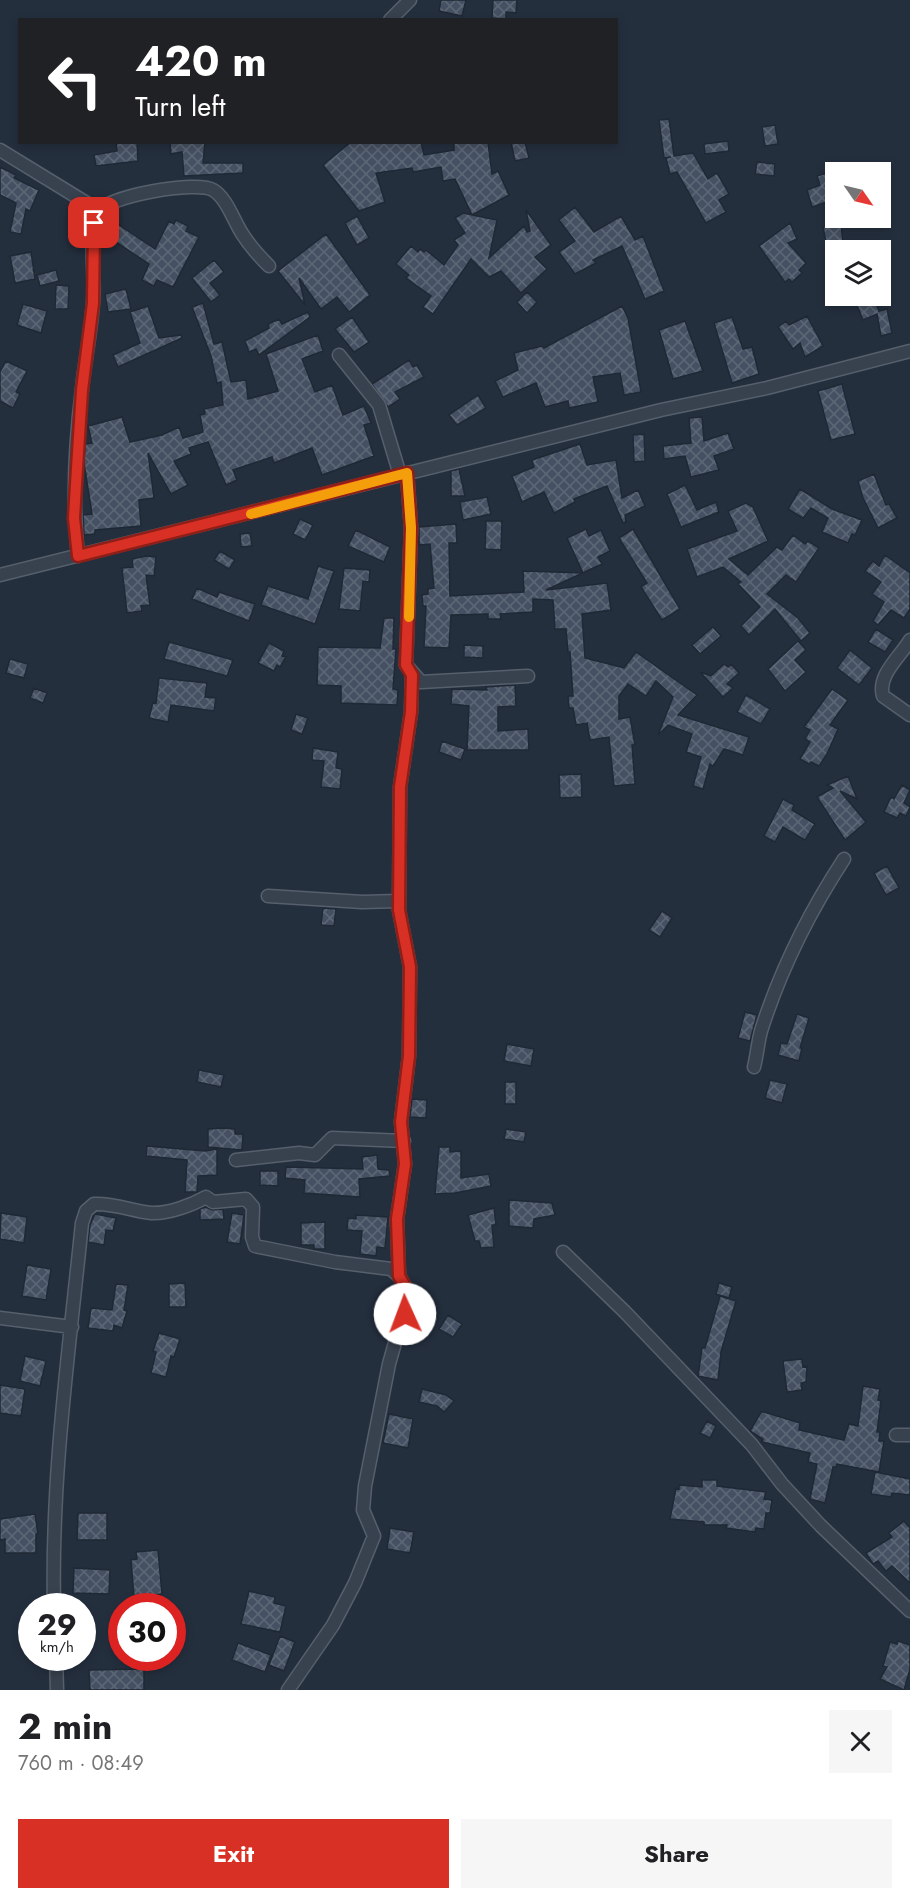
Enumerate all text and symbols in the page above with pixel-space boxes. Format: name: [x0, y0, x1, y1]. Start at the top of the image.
text: 420 m: [135, 31, 267, 92]
icon: left: [36, 42, 114, 120]
text: Turn left: [135, 87, 225, 126]
north arrow: [825, 162, 891, 228]
map controls: [825, 162, 891, 306]
pin: [68, 197, 119, 248]
icon: arrive: [77, 206, 110, 239]
button: layers: [825, 240, 891, 306]
position arrow: [373, 1282, 437, 1346]
speed limit sign: 30: [108, 1593, 186, 1671]
text: 29: [37, 1603, 77, 1646]
text: km/h: [40, 1636, 74, 1658]
text: 2 min: [18, 1700, 113, 1752]
button: close: [829, 1710, 892, 1773]
text: 760 m · 08:49: [18, 1749, 144, 1778]
button: Exit: [18, 1819, 449, 1888]
button: Share: [461, 1819, 892, 1888]

